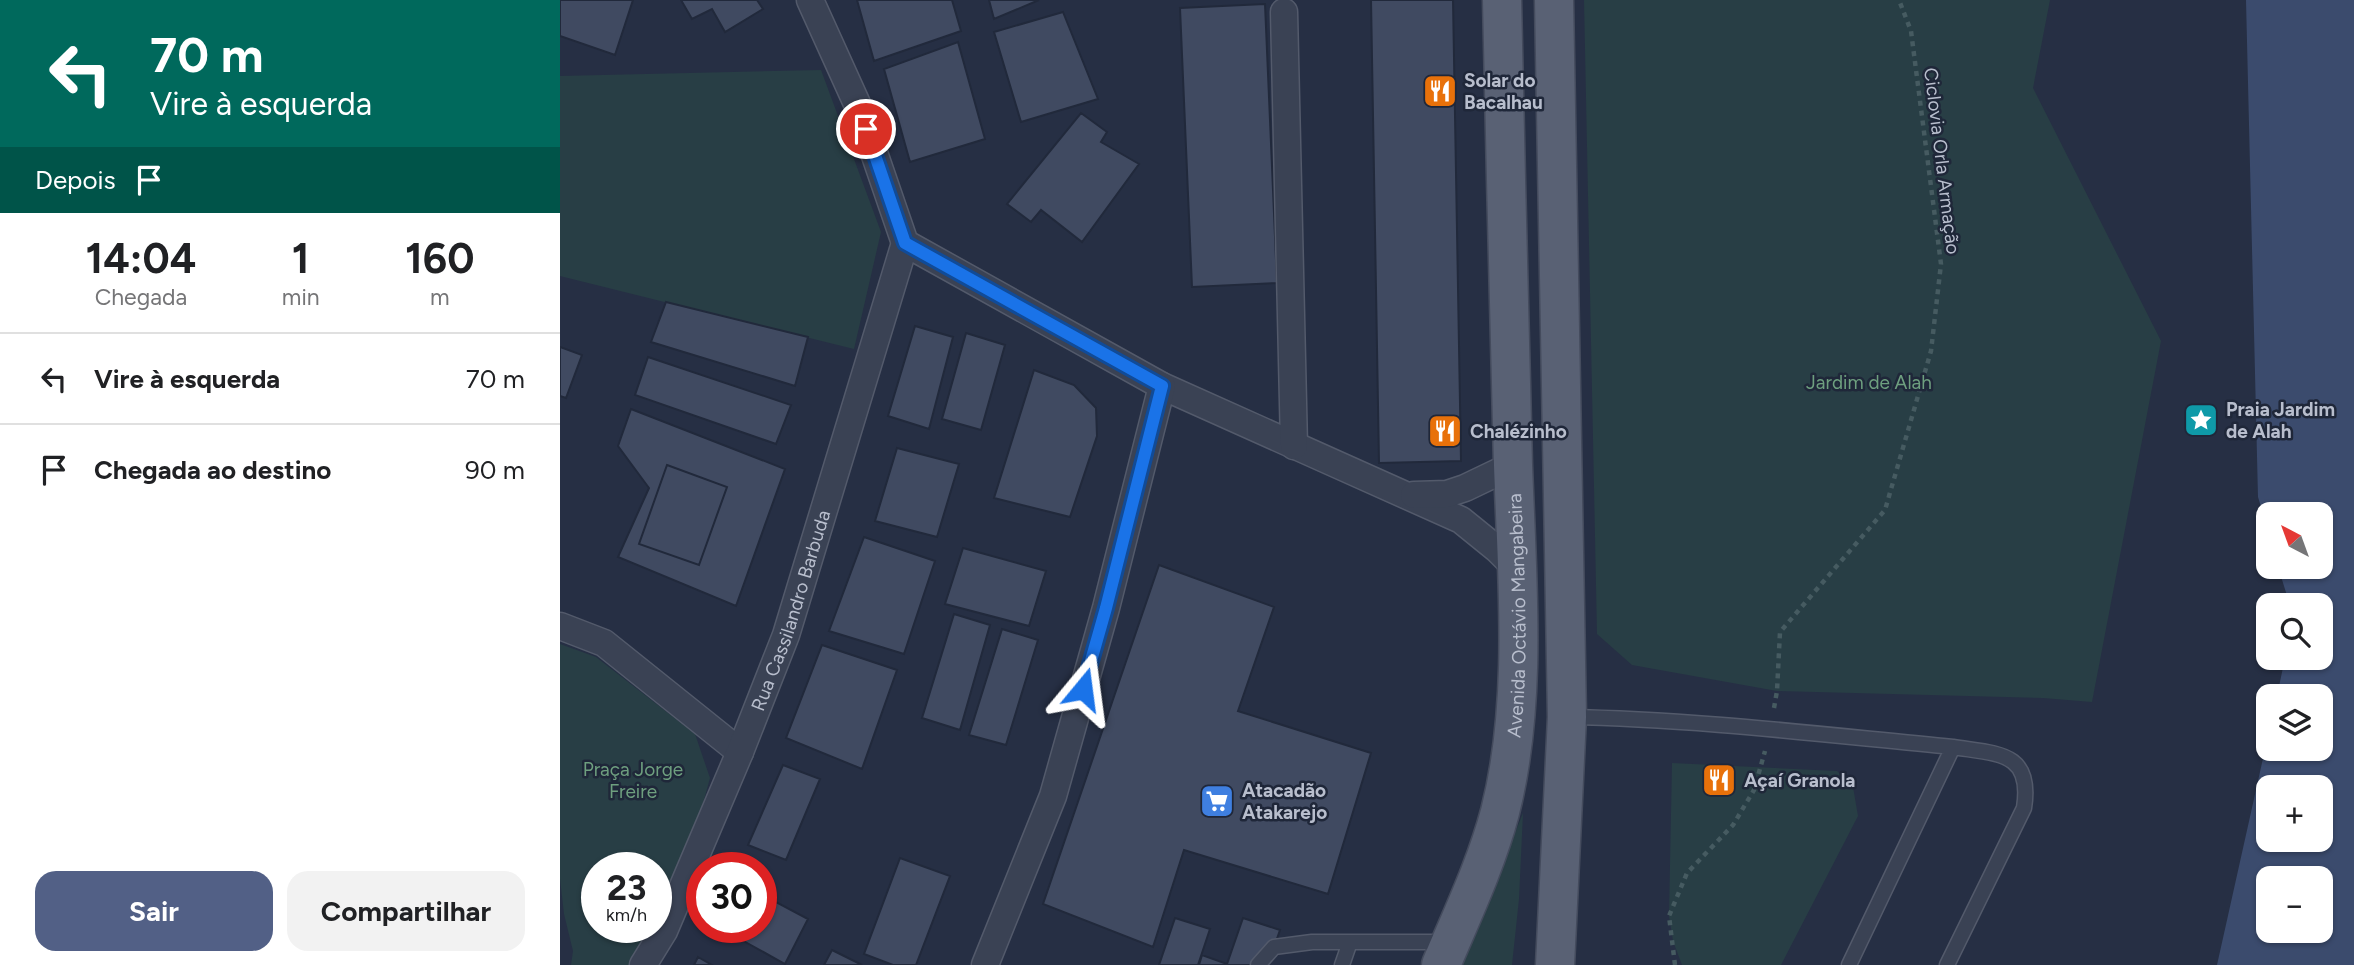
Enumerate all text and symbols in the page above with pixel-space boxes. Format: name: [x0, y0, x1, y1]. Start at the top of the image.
text: 70 m: [150, 25, 263, 84]
icon: left: [35, 28, 126, 119]
street label: Ciclovia Orla Armação: [1919, 66, 1965, 256]
place label: Solar do Bacalhau: [1464, 69, 1543, 114]
restaurant icon: Solar do Bacalhau: [1421, 72, 1459, 110]
text: Vire à esquerda: [150, 85, 372, 123]
pin: [836, 99, 896, 159]
icon: arrive: [847, 110, 885, 148]
icon: arrive: [130, 161, 168, 199]
text: Depois: [35, 164, 116, 196]
text: 14:04: [86, 233, 196, 284]
text: 1: [292, 233, 310, 284]
text: 160: [405, 233, 474, 284]
text: Chegada: [95, 283, 187, 311]
text: min: [282, 283, 320, 311]
text: m: [430, 283, 450, 311]
icon: left: [35, 360, 73, 398]
text: Vire à esquerda: [94, 363, 280, 395]
text: 70 m: [466, 363, 525, 395]
park label: Jardim de Alah: [1806, 371, 1932, 394]
place label: Praia Jardim de Alah: [2226, 398, 2335, 443]
place icon: Praia Jardim de Alah: [2182, 401, 2220, 439]
restaurant icon: Chalézinho: [1426, 412, 1464, 450]
place label: Chalézinho: [1470, 420, 1567, 443]
icon: arrive: [35, 451, 73, 489]
text: Chegada ao destino: [94, 454, 331, 486]
text: 90 m: [465, 454, 525, 486]
street label: Avenida Octávio Mangabeira: [1502, 493, 1530, 739]
north arrow: [2256, 502, 2333, 579]
map controls: [2256, 502, 2333, 943]
street label: Rua Cassilandro Barbuda: [746, 507, 835, 714]
button: search: [2256, 593, 2333, 670]
position arrow: [1046, 652, 1120, 726]
button: layers: [2256, 684, 2333, 761]
park label: Praça Jorge Freire: [583, 758, 683, 803]
restaurant icon: Açaí Granola: [1700, 761, 1738, 799]
place label: Açaí Granola: [1744, 769, 1855, 792]
button: +: [2256, 775, 2333, 852]
place label: Atacadão Atakarejo: [1242, 779, 1327, 824]
supermarket icon: Atacadão Atakarejo: [1198, 782, 1236, 820]
speed limit sign: 30: [686, 852, 777, 943]
button: −: [2256, 866, 2333, 943]
text: 23: [607, 867, 646, 909]
button: Sair: [35, 871, 273, 951]
button: Compartilhar: [287, 871, 525, 951]
text: km/h: [606, 904, 647, 926]

